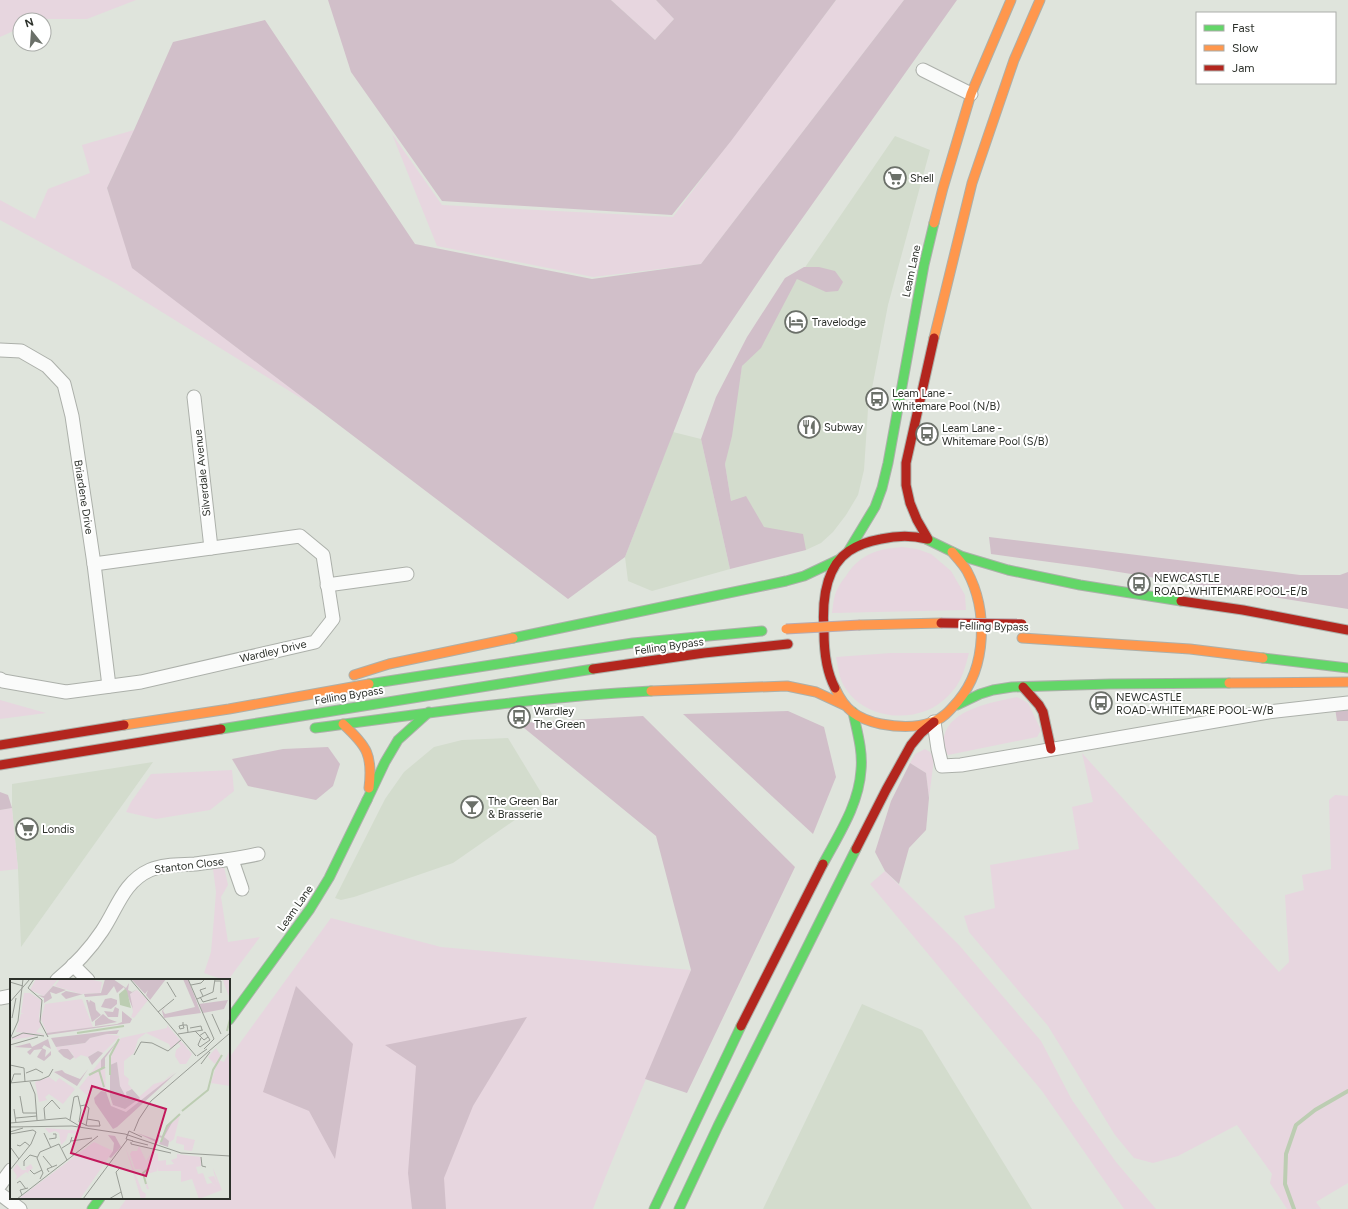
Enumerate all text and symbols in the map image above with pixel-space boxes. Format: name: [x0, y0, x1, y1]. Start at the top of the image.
north arrow: [12, 12, 52, 52]
legend: [1196, 12, 1336, 84]
text: N: [23, 15, 35, 30]
text: Fast: [1232, 21, 1255, 35]
text: Slow: [1232, 41, 1259, 55]
text: Jam: [1232, 61, 1255, 75]
supermarket icon: Shell: [882, 165, 908, 191]
place label: Shell: [910, 172, 934, 185]
street label: Leam Lane: [900, 244, 923, 298]
hotel icon: Travelodge: [783, 309, 809, 335]
place label: Travelodge: [812, 316, 866, 329]
bus stop icon: Leam Lane - Whitemare Pool (N/B): [864, 386, 890, 412]
place label: Leam Lane - Whitemare Pool (N/B): [892, 387, 1000, 413]
restaurant icon: Subway: [796, 414, 822, 440]
place label: Subway: [824, 421, 863, 434]
bus stop icon: Leam Lane - Whitemare Pool (S/B): [914, 421, 940, 447]
place label: Leam Lane - Whitemare Pool (S/B): [942, 422, 1049, 448]
street label: Silverdale Avenue: [191, 429, 214, 517]
street label: Briardene Drive: [71, 459, 96, 535]
bus stop icon: NEWCASTLE ROAD-WHITEMARE POOL-E/B: [1126, 571, 1152, 597]
place label: NEWCASTLE ROAD-WHITEMARE POOL-E/B: [1154, 572, 1308, 598]
street label: Felling Bypass: [959, 619, 1029, 634]
street label: Felling Bypass: [634, 635, 704, 658]
street label: Wardley Drive: [238, 637, 308, 665]
street label: Felling Bypass: [314, 684, 384, 707]
bus stop icon: NEWCASTLE ROAD-WHITEMARE POOL-W/B: [1088, 690, 1114, 716]
place label: NEWCASTLE ROAD-WHITEMARE POOL-W/B: [1116, 691, 1274, 717]
bus stop icon: Wardley The Green: [506, 704, 532, 730]
place label: Wardley The Green: [534, 705, 585, 731]
bar icon: The Green Bar & Brasserie: [459, 794, 485, 820]
place label: The Green Bar & Brasserie: [488, 795, 558, 821]
supermarket icon: Londis: [14, 816, 40, 842]
place label: Londis: [42, 823, 74, 836]
street label: Stanton Close: [154, 855, 225, 876]
street label: Leam Lane: [275, 883, 316, 934]
inset map: [10, 979, 230, 1199]

